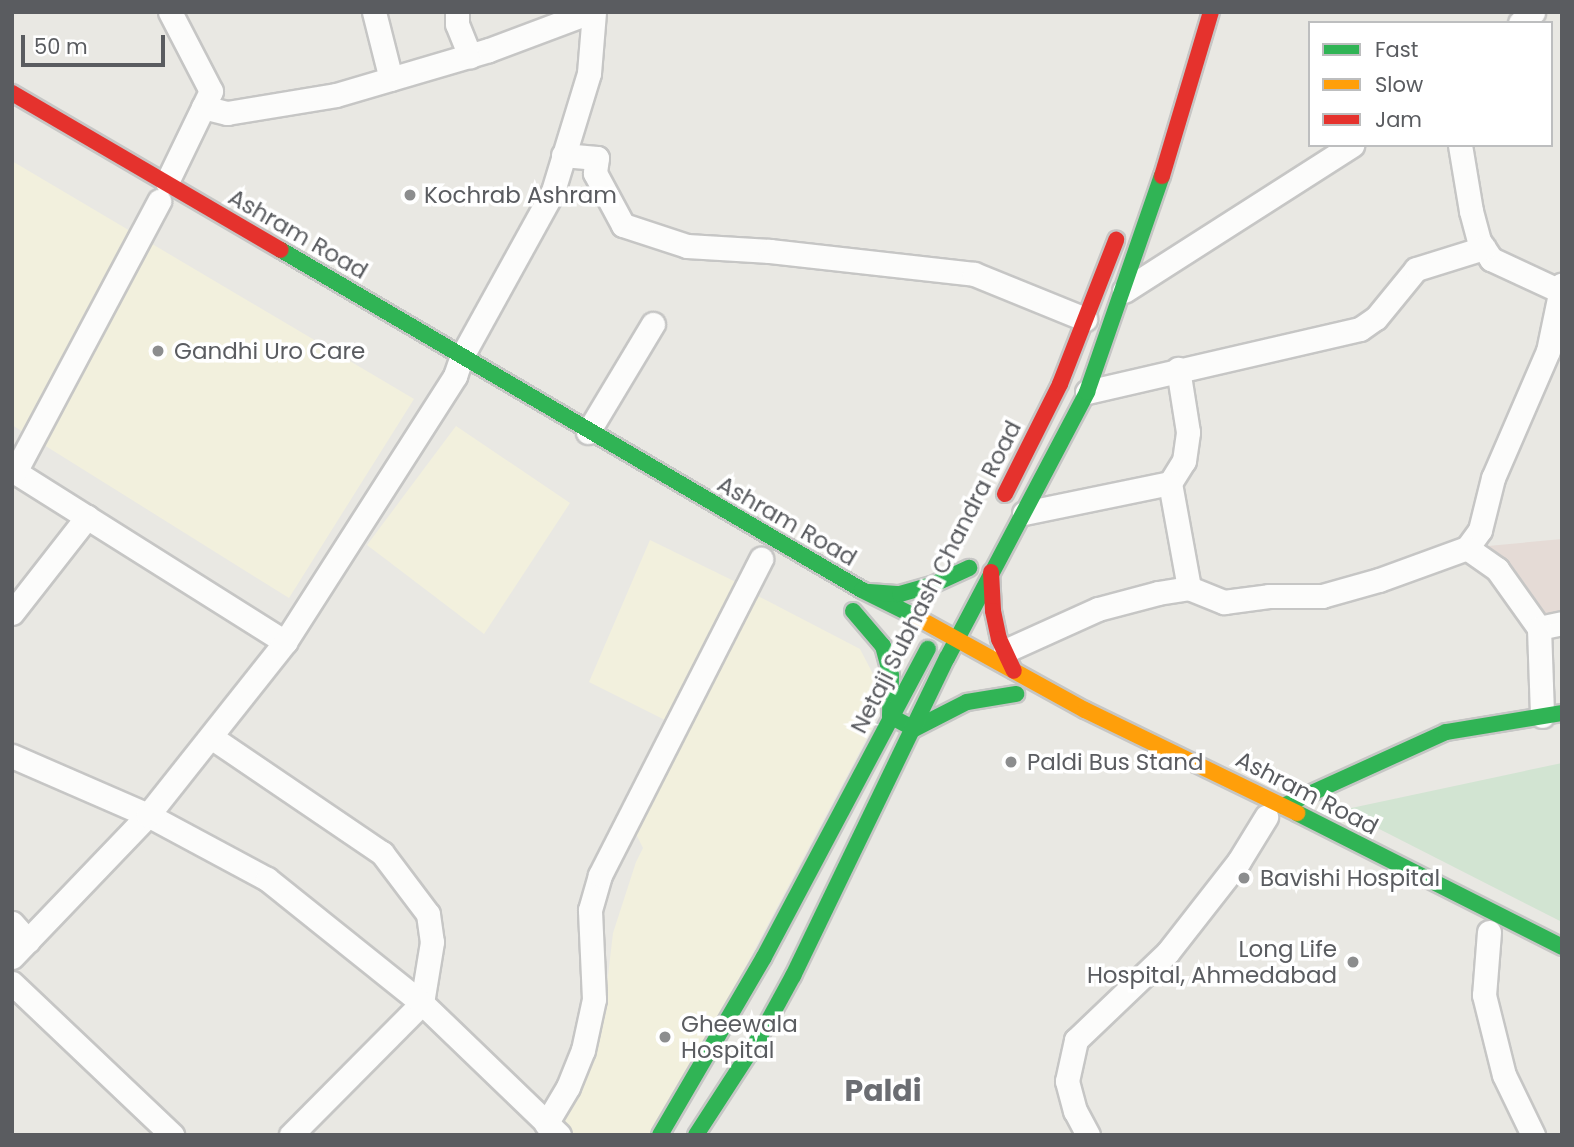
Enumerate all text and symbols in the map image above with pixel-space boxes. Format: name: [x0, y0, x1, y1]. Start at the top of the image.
scale bar: [24, 21, 168, 65]
legend: [1308, 21, 1553, 147]
text: 50 m: [34, 32, 88, 61]
text: Fast: [1375, 35, 1418, 64]
text: Slow: [1375, 70, 1423, 99]
text: Jam: [1375, 105, 1422, 134]
place label: Kochrab Ashram: [424, 181, 617, 209]
street label: Ashram Road: [224, 183, 372, 285]
marker: Kochrab Ashram: [402, 187, 418, 203]
place label: Gandhi Uro Care: [174, 337, 365, 365]
marker: Gandhi Uro Care: [148, 341, 168, 361]
street label: Netaji Subhash Chandra Road: [845, 416, 1027, 738]
street label: Ashram Road: [713, 470, 861, 572]
street label: Ashram Road: [1231, 745, 1383, 841]
place label: Paldi Bus Stand: [1027, 748, 1204, 776]
marker: Paldi Bus Stand: [1001, 752, 1021, 772]
place label: Bavishi Hospital: [1260, 864, 1440, 892]
marker: Bavishi Hospital: [1234, 868, 1254, 888]
place label: Long Life Hospital, Ahmedabad: [1087, 935, 1337, 989]
marker: Long Life Hospital, Ahmedabad: [1343, 952, 1363, 972]
place label: Gheewala Hospital: [681, 1010, 798, 1064]
marker: Gheewala Hospital: [655, 1027, 675, 1047]
district label: Paldi: [844, 1073, 922, 1109]

